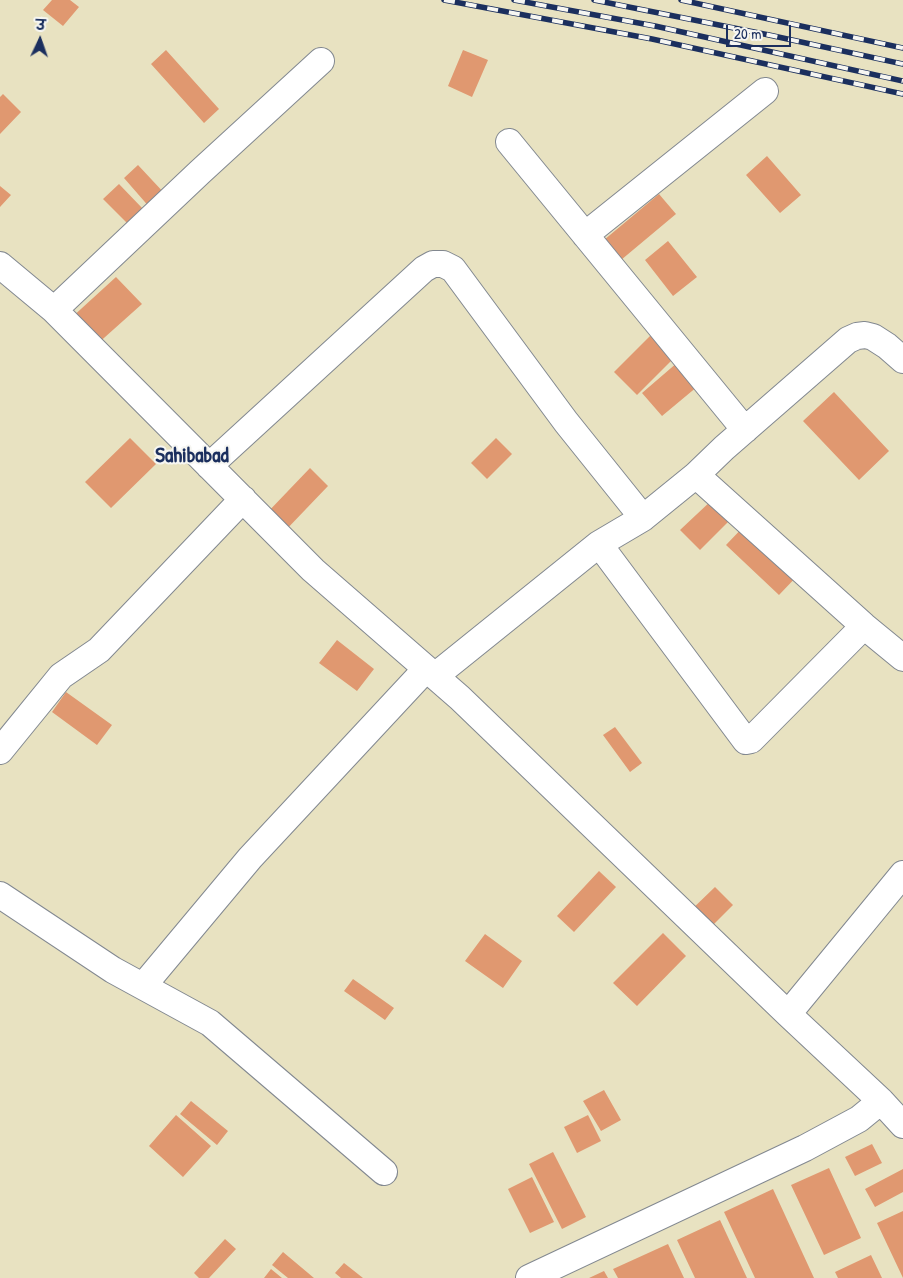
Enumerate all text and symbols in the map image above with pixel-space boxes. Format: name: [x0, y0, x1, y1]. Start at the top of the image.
north arrow: [15, 15, 65, 65]
text: उ: [36, 15, 46, 34]
scale bar: [728, 15, 793, 47]
text: 20 m: [734, 23, 761, 44]
district label: Sahibabad: [155, 443, 229, 469]

